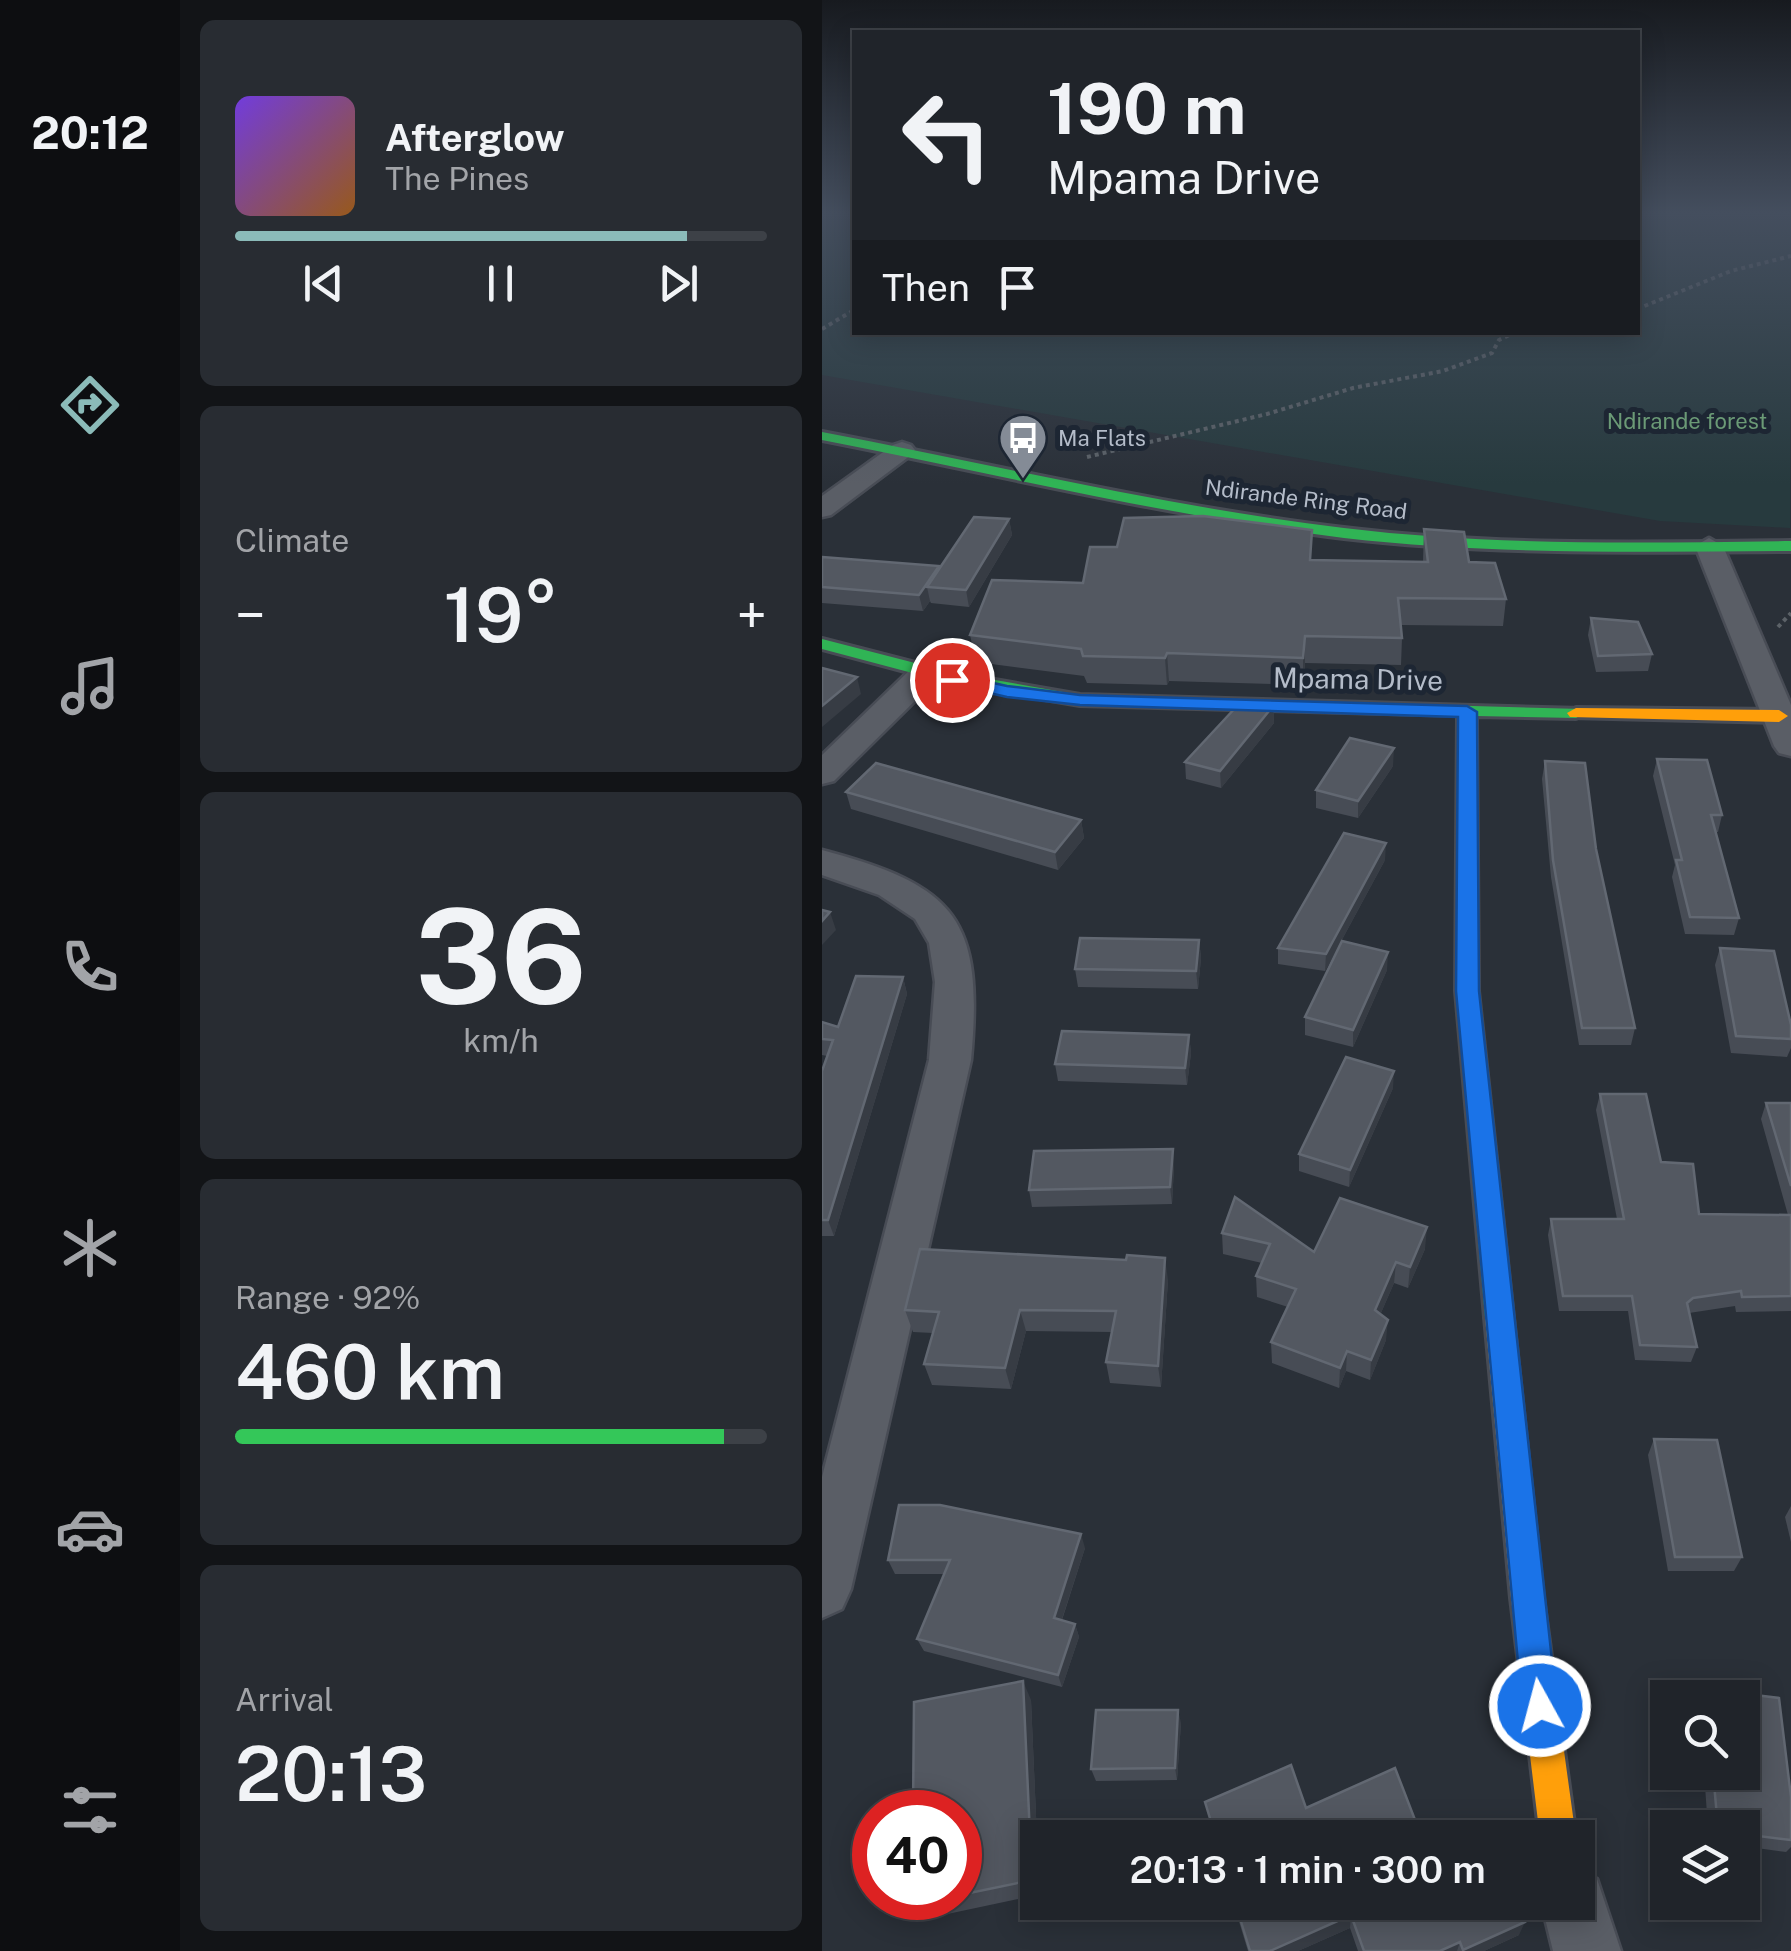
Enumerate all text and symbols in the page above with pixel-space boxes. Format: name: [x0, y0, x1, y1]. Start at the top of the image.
text: 190 m: [1047, 67, 1246, 150]
icon: left: [882, 70, 1012, 200]
text: 20:12: [31, 106, 149, 159]
text: Afterglow: [385, 115, 565, 160]
text: Mpama Drive: [1047, 151, 1321, 204]
text: The Pines: [385, 160, 529, 197]
icon: previous: [296, 256, 351, 311]
icon: pause: [473, 256, 528, 311]
icon: next: [651, 256, 706, 311]
icon: arrive: [990, 260, 1045, 315]
text: Then: [882, 265, 970, 310]
icon: directions: [55, 370, 125, 440]
park label: Ndirande forest: [1607, 408, 1767, 434]
bus stop icon: Ma Flats: [997, 412, 1049, 480]
place label: Ma Flats: [1058, 425, 1146, 451]
street label: Ndirande Ring Road: [1204, 474, 1408, 524]
text: Climate: [235, 522, 349, 559]
text: 19°: [444, 571, 558, 659]
text: −: [235, 583, 266, 647]
text: +: [736, 583, 767, 647]
pin: [910, 638, 995, 723]
icon: music: [55, 651, 125, 721]
icon: arrive: [925, 653, 980, 708]
street label: Mpama Drive: [1273, 661, 1443, 696]
text: 36: [415, 881, 587, 1033]
icon: phone: [55, 932, 125, 1002]
text: km/h: [463, 1022, 539, 1059]
icon: climate: [55, 1213, 125, 1283]
text: Range · 92%: [235, 1279, 420, 1316]
text: 460 km: [235, 1328, 505, 1416]
icon: car: [55, 1494, 125, 1564]
position arrow: [1488, 1654, 1592, 1758]
map controls: [1650, 1680, 1760, 1920]
button: search: [1650, 1680, 1760, 1790]
text: Arrival: [235, 1681, 334, 1718]
text: 20:13: [235, 1730, 427, 1818]
icon: filters: [55, 1775, 125, 1845]
speed limit sign: 40: [852, 1790, 982, 1920]
button: layers: [1650, 1810, 1760, 1920]
text: 20:13 · 1 min · 300 m: [1129, 1847, 1486, 1892]

